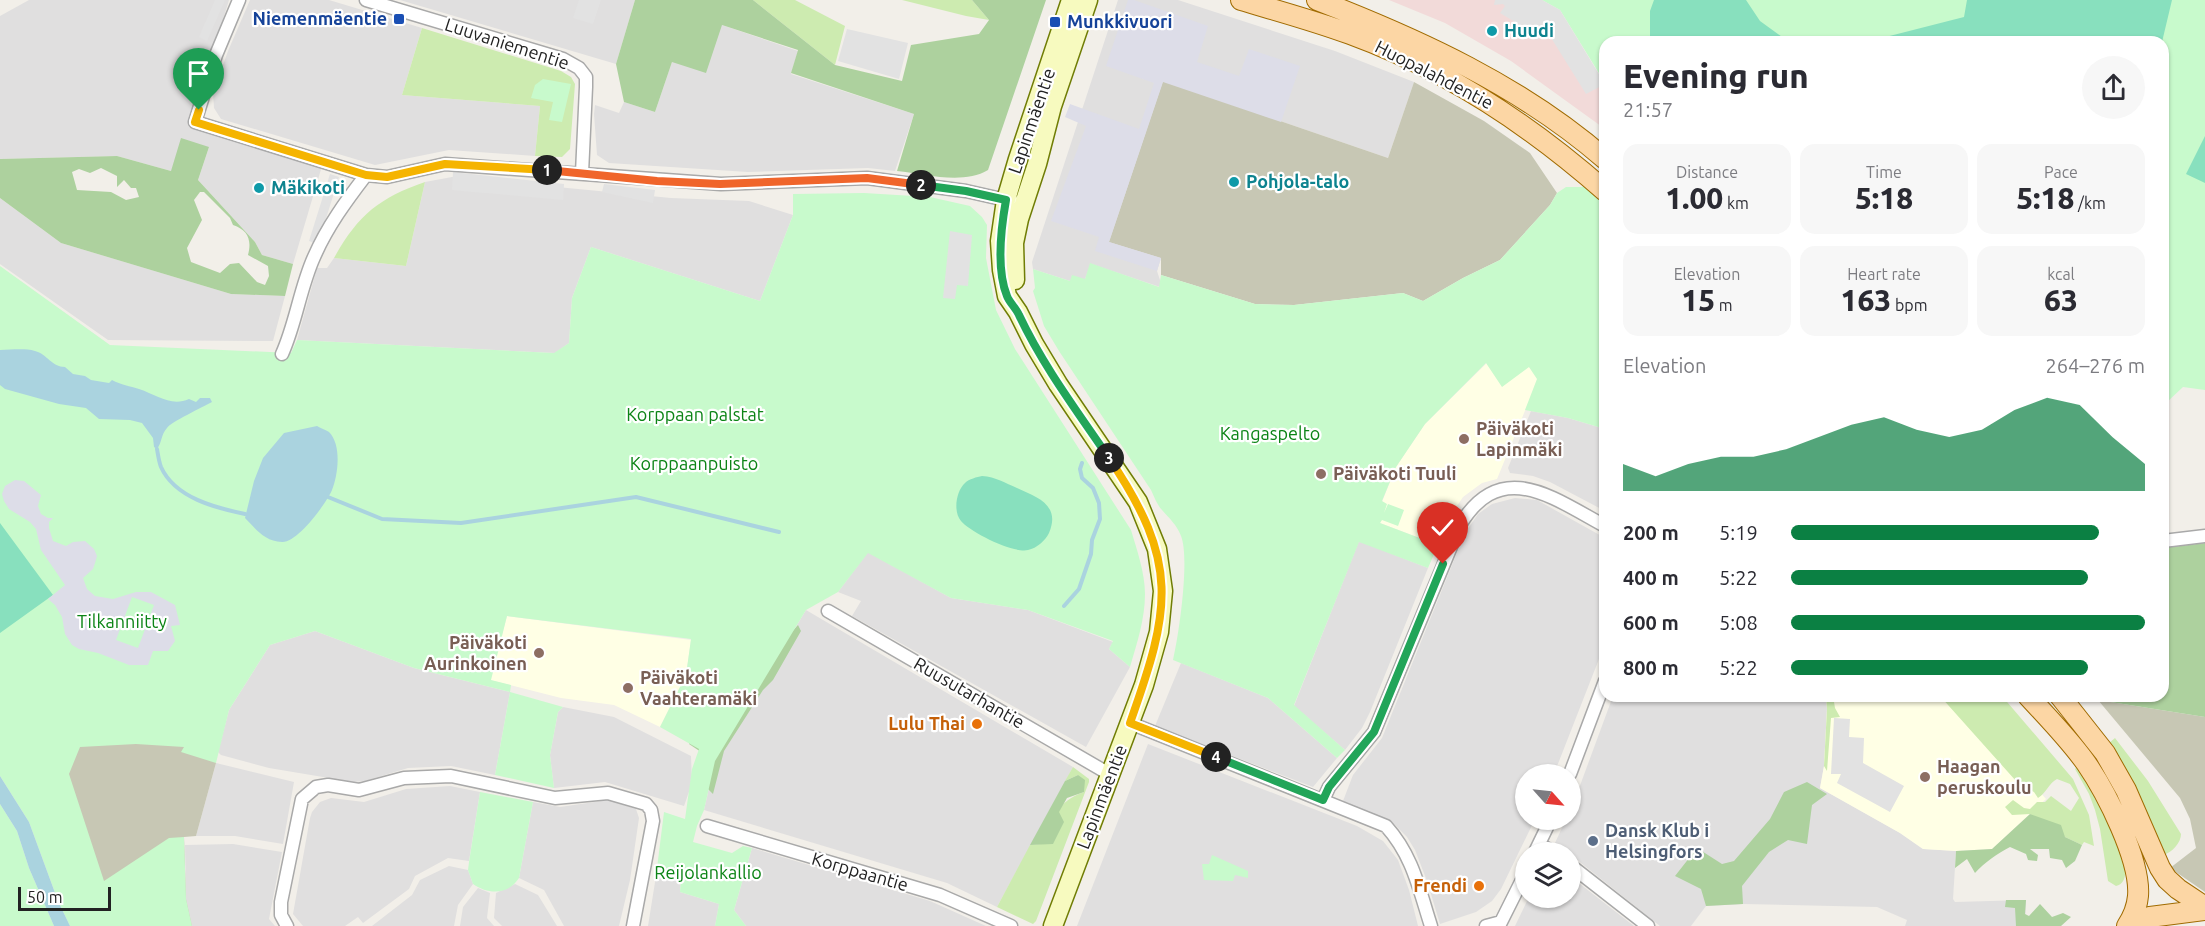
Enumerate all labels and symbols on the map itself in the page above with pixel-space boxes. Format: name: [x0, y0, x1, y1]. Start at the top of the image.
place label: Niemenmäentie: [252, 8, 387, 28]
place label: Munkkivuori: [1067, 11, 1172, 31]
marker: Niemenmäentie: [392, 12, 406, 26]
street label: Luuvaniementie: [443, 14, 572, 73]
marker: Munkkivuori: [1048, 15, 1062, 29]
place label: Huudi: [1504, 20, 1554, 40]
marker: Huudi: [1485, 24, 1499, 38]
street label: Huopalahdentie: [1372, 36, 1497, 112]
pin: [173, 48, 224, 110]
street label: Lapinmäentie: [1004, 65, 1058, 176]
pin: 1: [532, 155, 562, 185]
pin: 2: [906, 170, 936, 200]
place label: Pohjola-talo: [1246, 171, 1349, 191]
marker: Pohjola-talo: [1227, 175, 1241, 189]
place label: Mäkikoti: [271, 177, 345, 197]
marker: Mäkikoti: [252, 181, 266, 195]
park label: Korppaan palstat: [626, 404, 764, 424]
place label: Päiväkoti Lapinmäki: [1476, 418, 1563, 459]
park label: Kangaspelto: [1220, 423, 1320, 443]
marker: Päiväkoti Lapinmäki: [1457, 432, 1471, 446]
pin: 3: [1094, 443, 1124, 473]
park label: Korppaanpuisto: [630, 453, 758, 473]
place label: Päiväkoti Tuuli: [1333, 463, 1457, 483]
marker: Päiväkoti Tuuli: [1314, 467, 1328, 481]
pin: [1417, 502, 1468, 564]
park label: Tilkanniitty: [77, 611, 167, 631]
place label: Päiväkoti Aurinkoinen: [424, 632, 527, 673]
marker: Päiväkoti Aurinkoinen: [532, 646, 546, 660]
street label: Ruusutarhantie: [911, 652, 1028, 732]
place label: Päiväkoti Vaahteramäki: [640, 667, 757, 708]
marker: Päiväkoti Vaahteramäki: [621, 681, 635, 695]
place label: Lulu Thai: [888, 713, 965, 733]
marker: Lulu Thai: [970, 717, 984, 731]
street label: Lapinmäentie: [1072, 742, 1130, 852]
pin: 4: [1201, 742, 1231, 772]
place label: Haagan peruskoulu: [1937, 756, 2031, 797]
north arrow: [1515, 764, 1581, 830]
marker: Haagan peruskoulu: [1918, 770, 1932, 784]
place label: Dansk Klub i Helsingfors: [1605, 820, 1709, 861]
marker: Dansk Klub i Helsingfors: [1586, 834, 1600, 848]
street label: Korppaantie: [810, 848, 911, 894]
park label: Reijolankallio: [654, 862, 762, 882]
place label: Frendi: [1413, 875, 1467, 895]
marker: Frendi: [1472, 879, 1486, 893]
scale bar: [18, 884, 111, 912]

